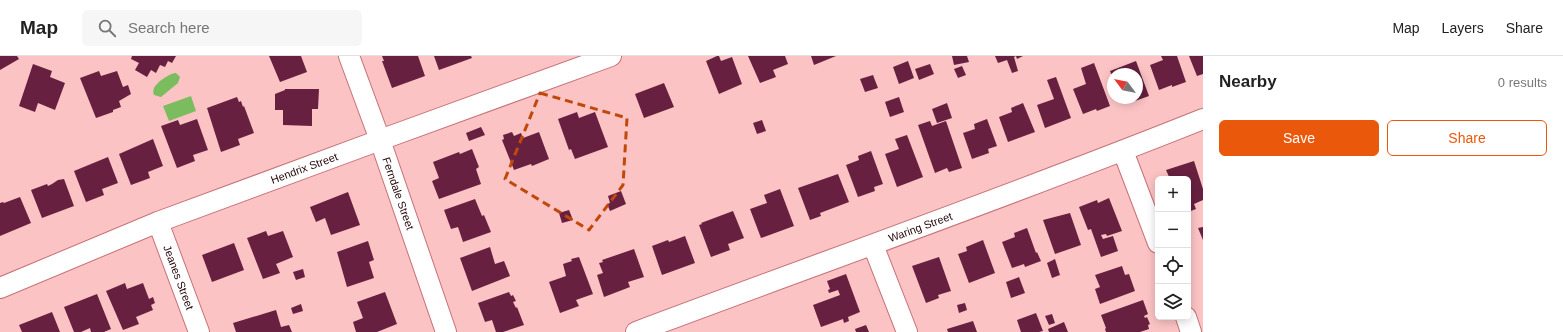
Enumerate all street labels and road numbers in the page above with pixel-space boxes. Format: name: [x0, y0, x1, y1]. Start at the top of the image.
street label: Hendrix Street: [269, 150, 339, 186]
street label: Ferndale Street: [380, 156, 416, 231]
street label: Waring Street: [887, 210, 954, 244]
street label: Jeanes Street: [161, 243, 196, 311]

